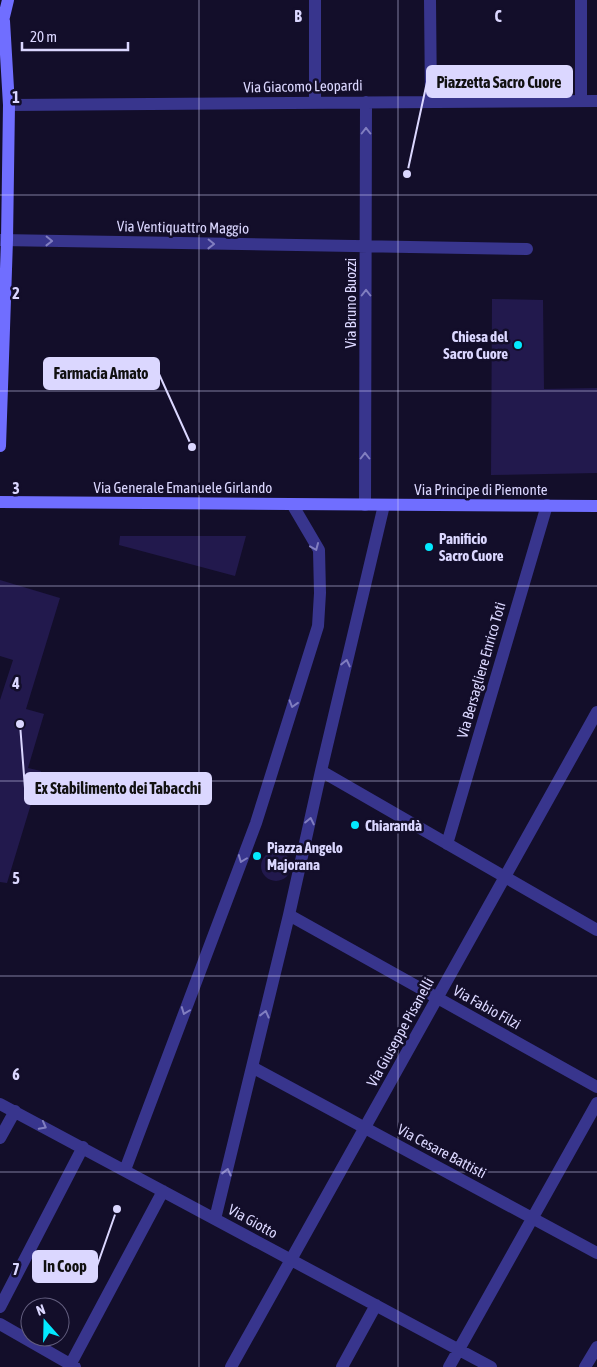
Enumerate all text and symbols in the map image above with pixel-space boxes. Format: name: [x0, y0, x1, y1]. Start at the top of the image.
text: B: [294, 7, 302, 25]
text: C: [494, 7, 502, 25]
scale bar: [22, 20, 129, 52]
text: 20 m: [30, 28, 57, 45]
callout: Piazzetta Sacro Cuore: [427, 66, 572, 97]
text: Piazzetta Sacro Cuore: [436, 73, 562, 91]
street label: Via Giacomo Leopardi: [243, 76, 363, 96]
text: 1: [12, 88, 20, 106]
one-way arrow: [361, 127, 371, 134]
street label: Via Ventiquattro Maggio: [117, 217, 249, 237]
one-way arrow: [45, 236, 53, 246]
one-way arrow: [208, 239, 215, 249]
street label: Via Bruno Buozzi: [342, 258, 359, 348]
text: 2: [12, 284, 20, 302]
one-way arrow: [361, 289, 371, 297]
place label: Chiesa del Sacro Cuore: [443, 328, 509, 362]
marker: Chiesa del Sacro Cuore: [512, 339, 524, 351]
callout: Farmacia Amato: [44, 358, 159, 389]
text: Farmacia Amato: [53, 364, 149, 382]
one-way arrow: [360, 452, 370, 460]
text: 3: [12, 479, 20, 497]
street label: Via Generale Emanuele Girlando: [94, 479, 272, 496]
street label: Via Principe di Piemonte: [414, 481, 548, 498]
place label: Panificio Sacro Cuore: [439, 530, 504, 564]
marker: Panificio Sacro Cuore: [423, 541, 435, 553]
one-way arrow: [309, 542, 320, 551]
street label: Via Bersagliere Enrico Toti: [453, 600, 509, 740]
one-way arrow: [340, 659, 351, 667]
text: 4: [11, 674, 20, 692]
one-way arrow: [289, 700, 299, 708]
callout: Ex Stabilimento dei Tabacchi: [25, 773, 211, 804]
text: Ex Stabilimento dei Tabacchi: [35, 779, 202, 797]
one-way arrow: [304, 817, 315, 826]
place label: Chiarandà: [365, 817, 422, 834]
marker: Chiarandà: [349, 819, 361, 831]
place label: Piazza Angelo Majorana: [267, 839, 343, 873]
marker: Piazza Angelo Majorana: [251, 850, 263, 862]
one-way arrow: [238, 854, 249, 863]
text: 5: [12, 869, 20, 887]
street label: Via Giuseppe Pisanelli: [363, 975, 437, 1089]
street label: Via Fabio Filzi: [450, 981, 524, 1033]
one-way arrow: [181, 1006, 191, 1015]
one-way arrow: [259, 1009, 270, 1018]
text: 6: [12, 1065, 20, 1083]
one-way arrow: [38, 1120, 47, 1130]
street label: Via Cesare Battisti: [395, 1120, 489, 1182]
one-way arrow: [221, 1167, 232, 1176]
street label: Via Giotto: [225, 1201, 281, 1241]
callout: In Coop: [33, 1251, 97, 1282]
text: In Coop: [43, 1257, 87, 1275]
text: 7: [12, 1260, 20, 1278]
north arrow: [20, 1297, 70, 1347]
text: N: [34, 1301, 47, 1319]

